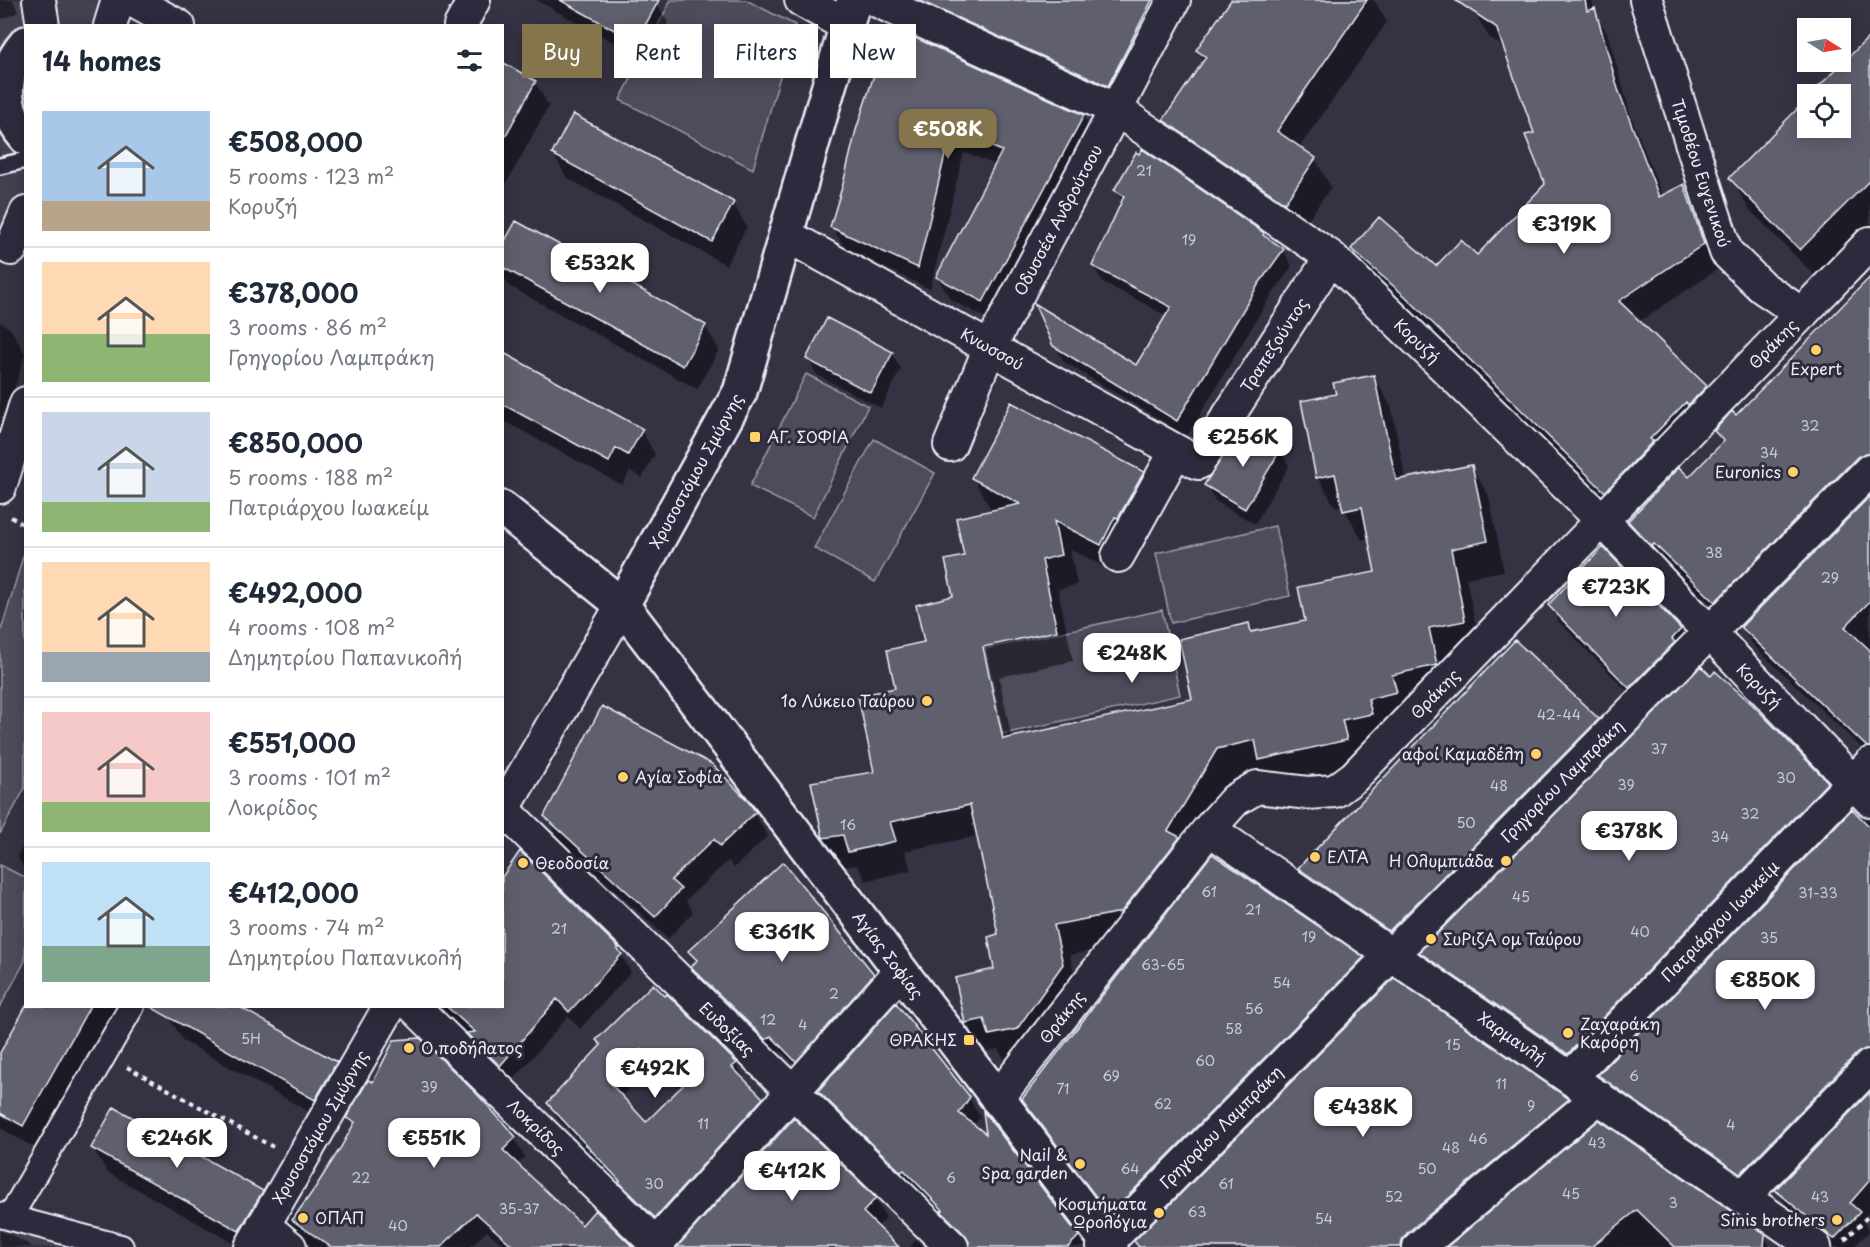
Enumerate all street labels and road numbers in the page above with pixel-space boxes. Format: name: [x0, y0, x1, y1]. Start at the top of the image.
street label: Τιμοθέου Ευγενικού: [1667, 95, 1737, 250]
street label: Οδυσσέα Ανδρούτσου: [1007, 140, 1107, 299]
street label: Τραπεζούντος: [1234, 292, 1313, 397]
street label: Κορυζή: [1389, 312, 1446, 368]
street label: Θράκης: [1742, 313, 1802, 374]
street label: Κνωσσού: [957, 321, 1028, 375]
street label: Χρυσοστόμου Σμύρνης: [642, 389, 748, 552]
street label: Κορυζή: [1732, 657, 1788, 714]
street label: Θράκης: [1404, 663, 1464, 724]
street label: Γρηγορίου Λαμπράκη: [1494, 713, 1628, 847]
street label: Πατριάρχου Ιωακείμ: [1655, 854, 1784, 987]
street label: Αγίας Σοφίας: [848, 905, 930, 1003]
street label: Θράκης: [1033, 985, 1090, 1048]
street label: Ευδοξίας: [694, 996, 761, 1061]
street label: Χαρμανλή: [1474, 1005, 1552, 1070]
street label: Χρυσοστόμου Σμύρνης: [265, 1045, 373, 1208]
street label: Γρηγορίου Λαμπράκη: [1153, 1059, 1287, 1193]
street label: Λοκρίδος: [502, 1093, 571, 1160]

